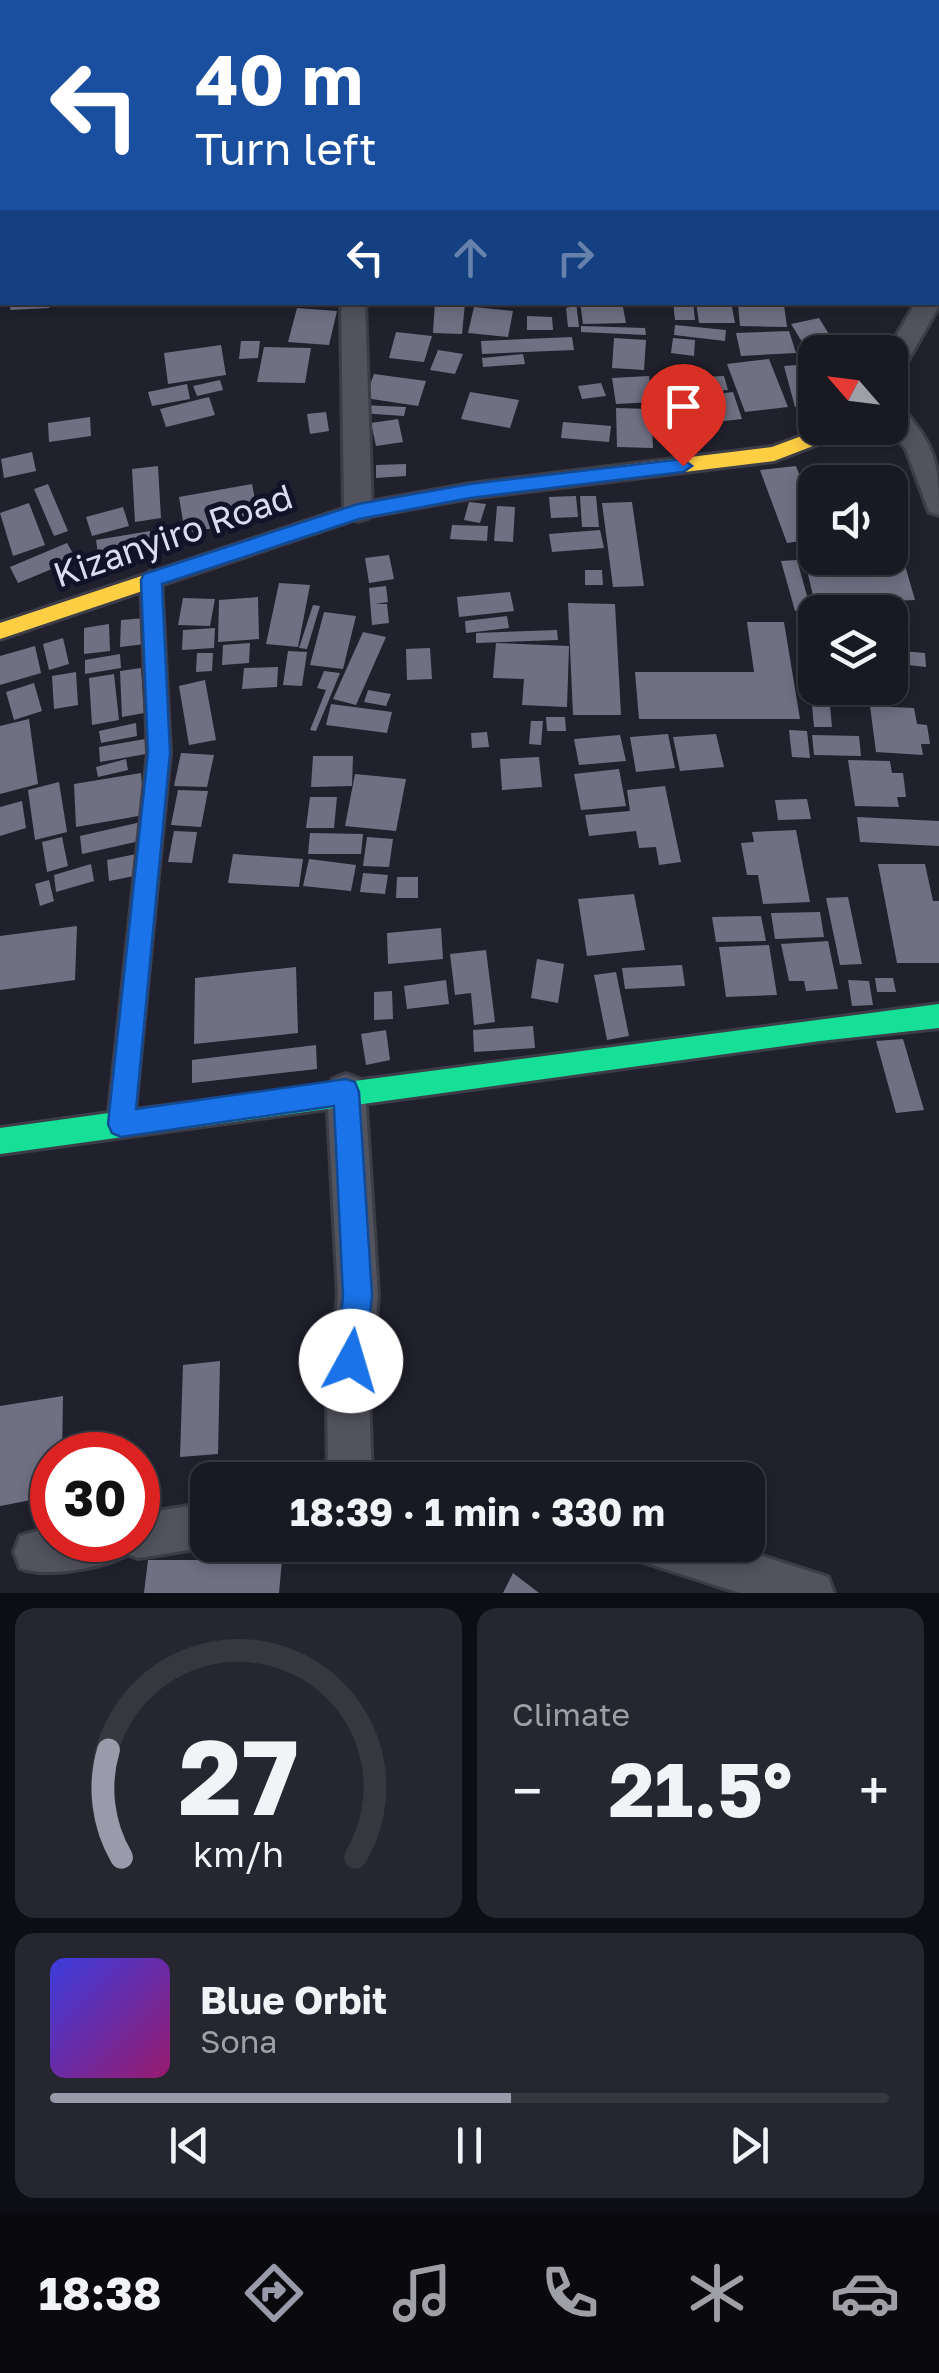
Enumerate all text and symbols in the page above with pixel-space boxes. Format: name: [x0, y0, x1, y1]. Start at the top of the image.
text: 40 m: [195, 36, 363, 120]
icon: left: [30, 40, 160, 170]
text: Turn left: [195, 121, 377, 175]
icon: left: [338, 230, 393, 285]
icon: ahead: [443, 230, 498, 285]
icon: right: [548, 230, 603, 285]
north arrow: [798, 335, 908, 445]
map controls: [798, 335, 908, 705]
pin: [641, 364, 726, 467]
icon: arrive: [656, 379, 711, 434]
button: sound: [798, 465, 908, 575]
street label: Kizanyiro Road: [48, 475, 298, 596]
button: layers: [798, 595, 908, 705]
position arrow: [299, 1309, 403, 1413]
speed limit sign: 30: [30, 1432, 160, 1562]
text: 18:39 · 1 min · 330 m: [290, 1489, 665, 1534]
text: Climate: [512, 1695, 630, 1733]
text: 27: [178, 1713, 299, 1838]
text: 21.5°: [609, 1743, 792, 1834]
text: −: [512, 1757, 542, 1823]
text: +: [859, 1757, 889, 1823]
text: km/h: [193, 1832, 284, 1875]
text: Blue Orbit: [200, 1977, 387, 2022]
text: Sona: [200, 2022, 277, 2060]
icon: previous: [162, 2118, 217, 2173]
icon: pause: [442, 2118, 497, 2173]
icon: next: [722, 2118, 777, 2173]
icon: directions: [239, 2258, 309, 2328]
icon: music: [387, 2258, 457, 2328]
icon: phone: [535, 2258, 605, 2328]
icon: climate: [682, 2258, 752, 2328]
icon: car: [830, 2258, 900, 2328]
text: 18:38: [39, 2266, 162, 2320]

